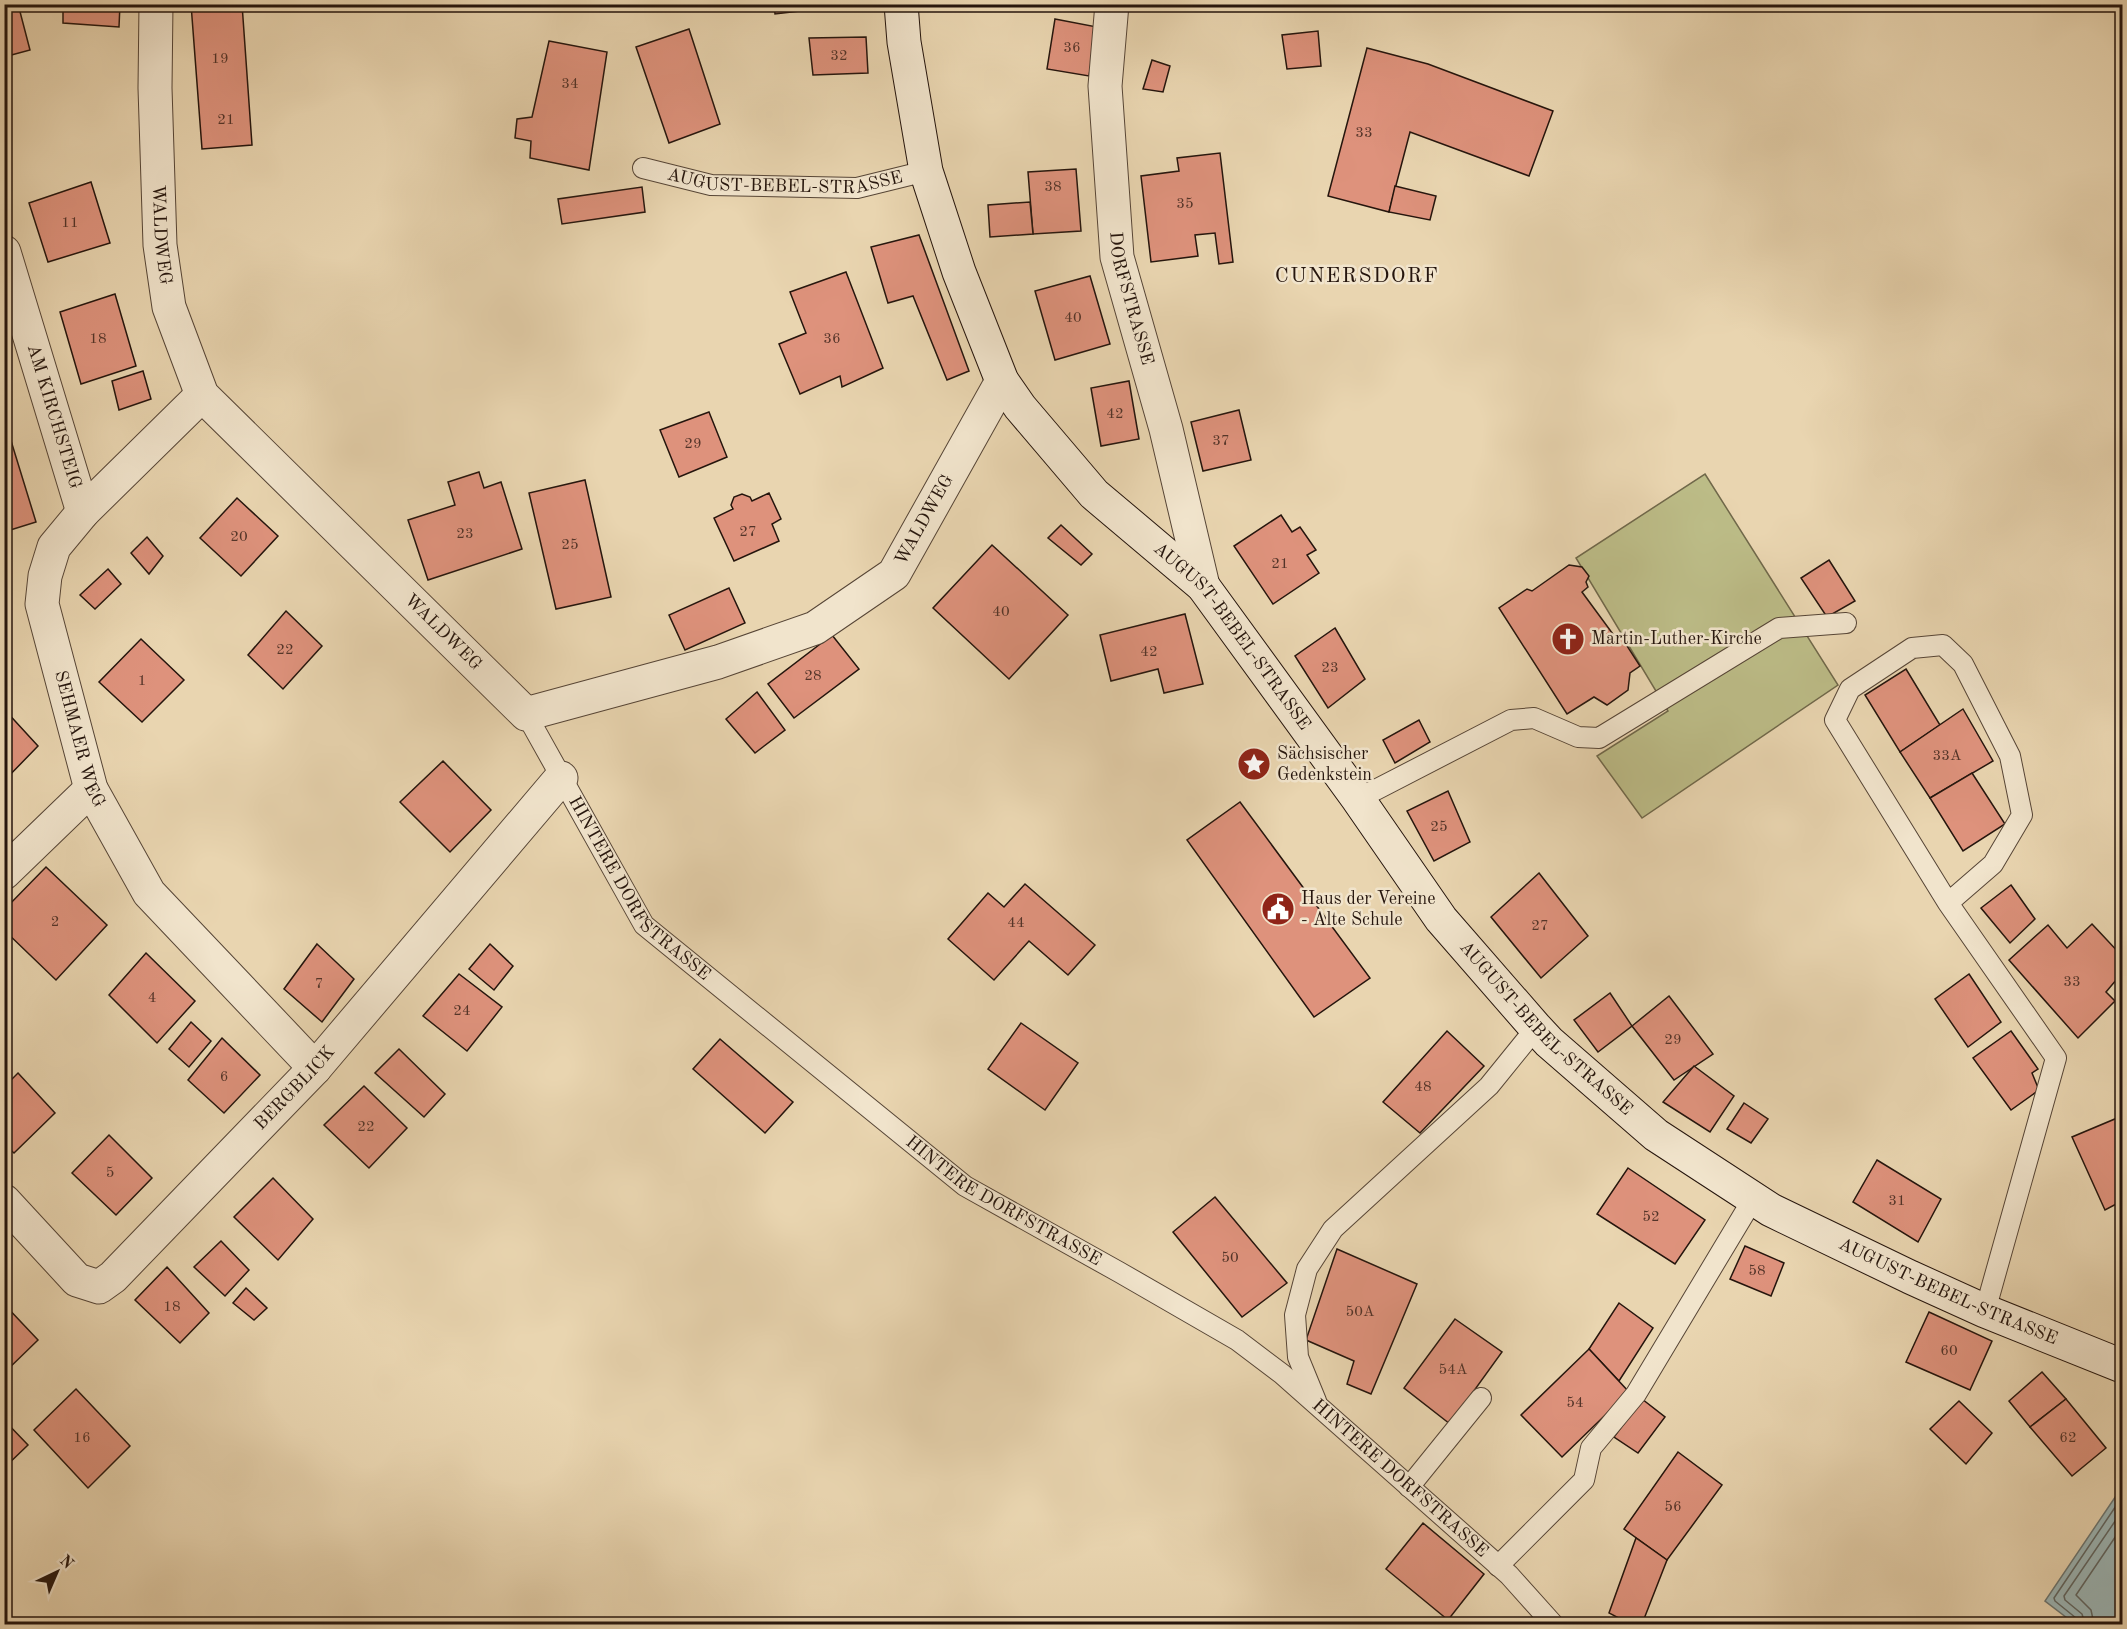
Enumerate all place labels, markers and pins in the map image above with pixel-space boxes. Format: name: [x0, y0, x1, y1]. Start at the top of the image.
church icon: Martin-Luther-Kirche: [1550, 621, 1586, 657]
place label: Martin-Luther-Kirche: [1591, 630, 1762, 648]
place label: Sächsischer Gedenkstein: [1277, 745, 1372, 784]
place icon: Sächsischer Gedenkstein: [1236, 746, 1272, 782]
place label: Haus der Vereine - Alte Schule: [1301, 890, 1436, 929]
public building icon: Haus der Vereine - Alte Schule: [1260, 891, 1296, 927]

